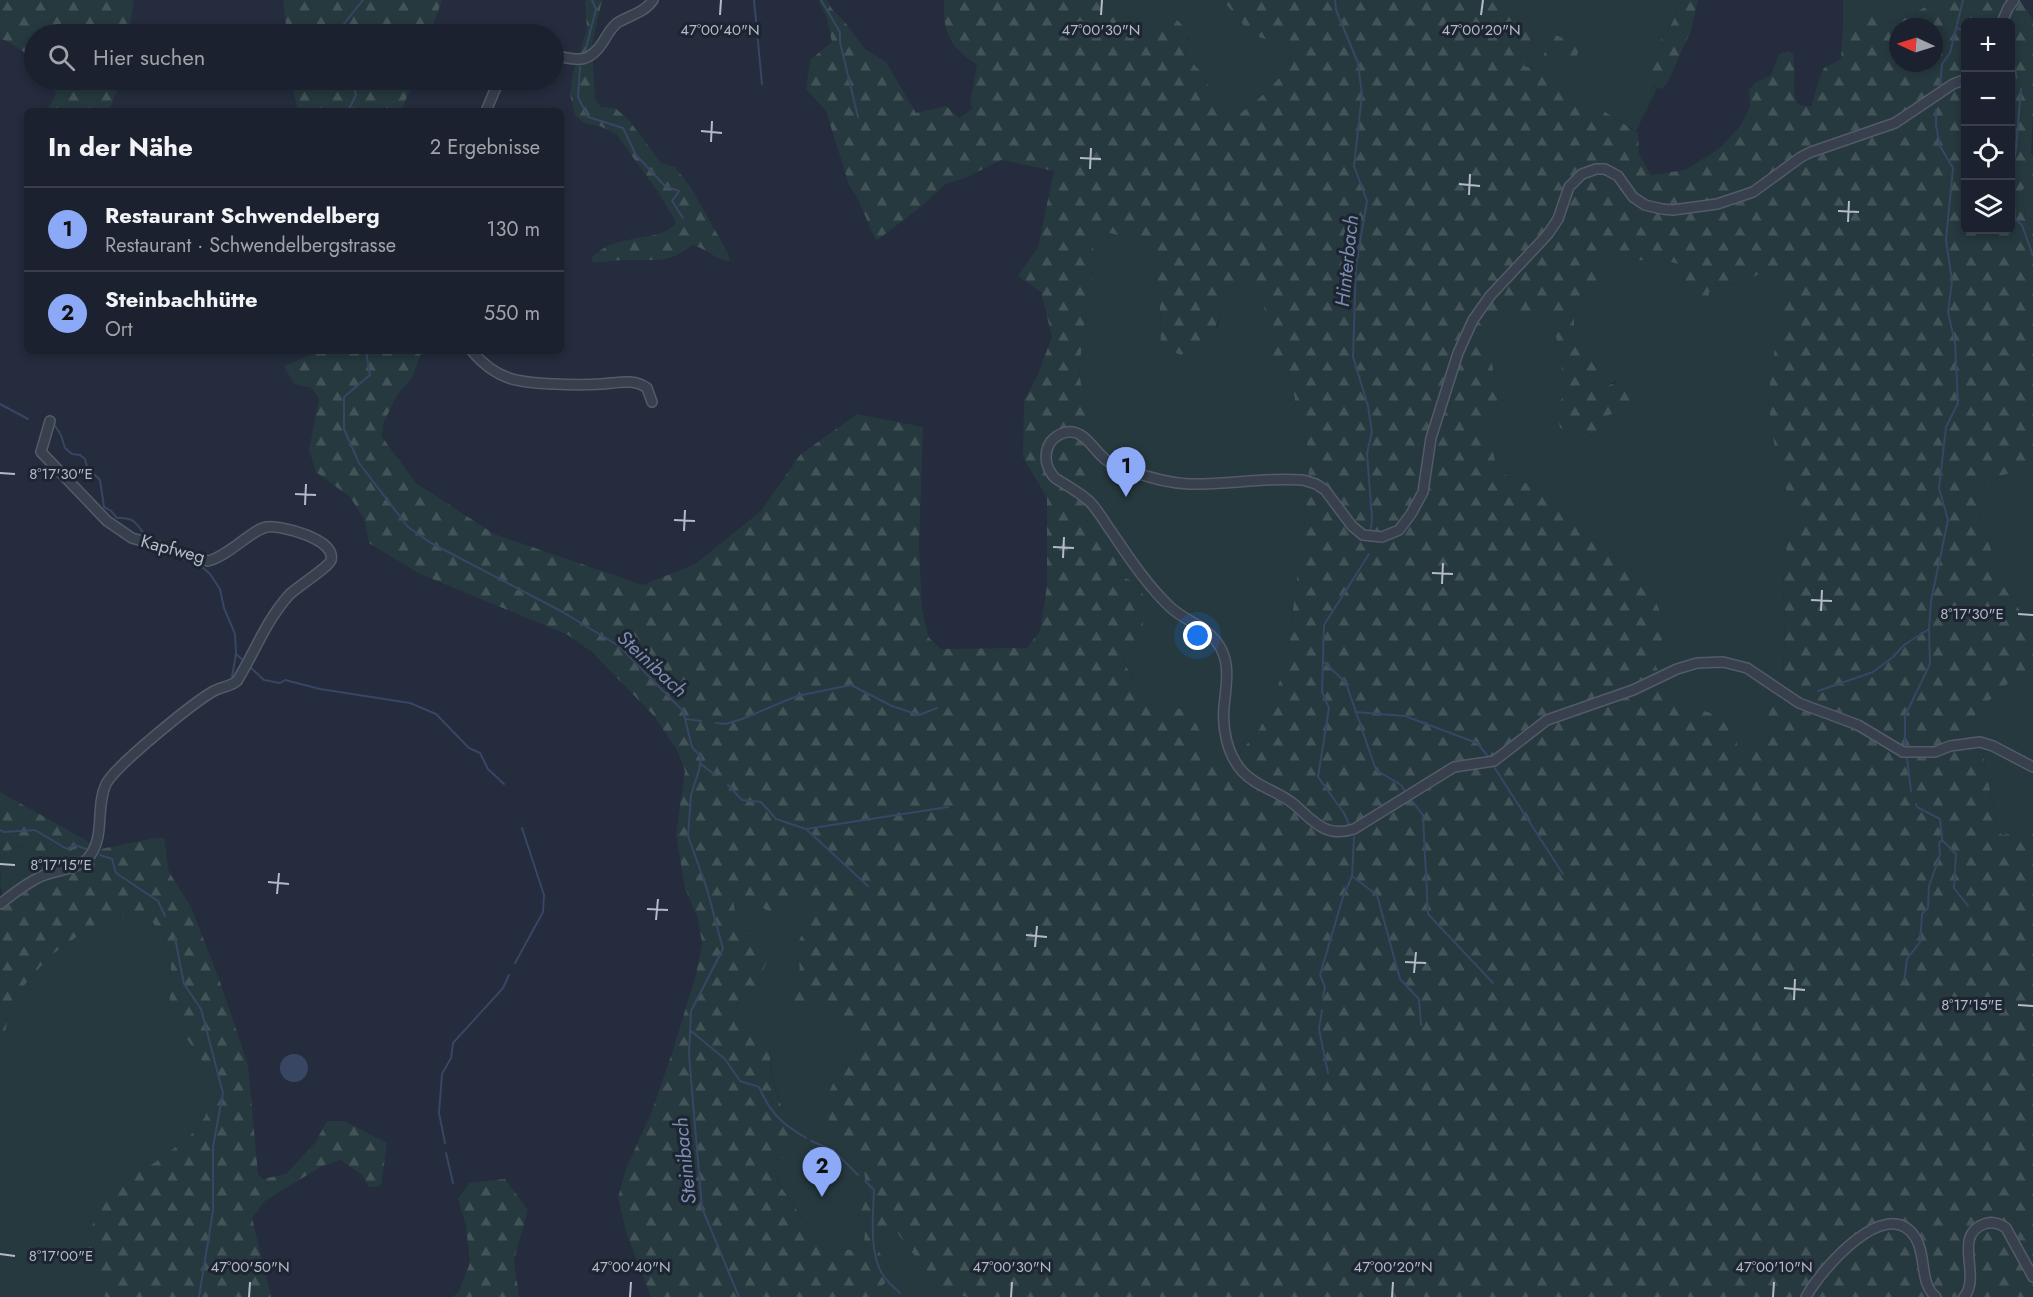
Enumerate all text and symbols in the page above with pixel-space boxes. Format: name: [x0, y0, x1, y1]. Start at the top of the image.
north arrow: [1889, 18, 1943, 72]
map controls: [1961, 18, 2015, 234]
button: +: [1961, 18, 2015, 72]
text: 47°00'40"N: [680, 19, 760, 41]
text: 47°00'30"N: [1062, 19, 1140, 41]
text: 47°00'20"N: [1441, 19, 1521, 41]
search box: [24, 24, 564, 90]
icon: search: [45, 41, 78, 74]
text: Hier suchen: [93, 41, 205, 73]
button: −: [1961, 72, 2015, 126]
button: locate: [1961, 126, 2015, 180]
text: In der Nähe: [48, 128, 193, 166]
text: 2 Ergebnisse: [430, 133, 540, 162]
button: layers: [1961, 180, 2015, 234]
text: Restaurant Schwendelberg: [105, 199, 380, 231]
water label: Hinterbach: [1328, 214, 1366, 308]
text: 1: [62, 215, 73, 244]
text: 130 m: [486, 215, 540, 244]
text: Restaurant · Schwendelbergstrasse: [105, 231, 396, 260]
text: Steinbachhütte: [105, 283, 258, 315]
text: 2: [61, 299, 74, 328]
text: 550 m: [484, 299, 540, 328]
text: Ort: [105, 315, 132, 344]
pin: 1: [1106, 448, 1146, 497]
text: 8°17'30"E: [29, 463, 93, 485]
street label: Kapfweg: [138, 528, 208, 570]
text: 8°17'30"E: [1940, 603, 2004, 625]
your location: [1183, 621, 1212, 650]
water label: Steinibach: [610, 624, 694, 704]
text: 8°17'15"E: [30, 854, 92, 876]
text: 8°17'15"E: [1941, 994, 2003, 1016]
water label: Steinibach: [666, 1116, 704, 1206]
pin: 2: [802, 1148, 842, 1197]
text: 8°17'00"E: [29, 1245, 93, 1267]
text: 47°00'50"N: [210, 1256, 290, 1278]
text: 47°00'40"N: [591, 1256, 671, 1278]
text: 47°00'30"N: [973, 1256, 1051, 1278]
text: 47°00'20"N: [1353, 1256, 1433, 1278]
text: 47°00'10"N: [1735, 1256, 1813, 1278]

